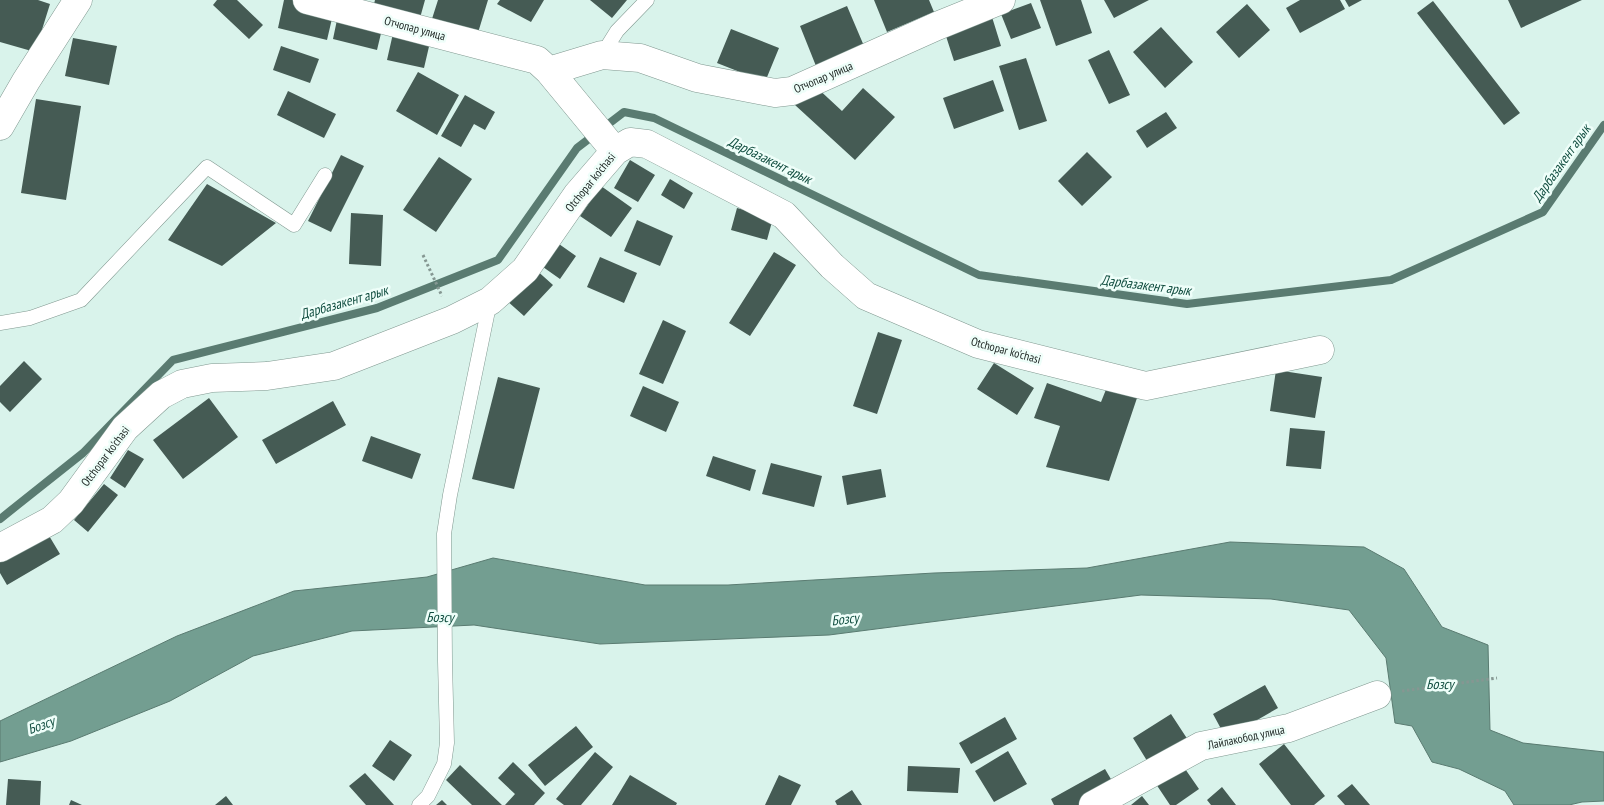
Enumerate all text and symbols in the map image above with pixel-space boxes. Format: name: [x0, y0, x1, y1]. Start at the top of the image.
street label: Отчопар улица: [383, 13, 447, 43]
street label: Отчопар улица: [791, 58, 855, 96]
water label: Дарбазакент арык: [1527, 120, 1595, 206]
water label: Дарбазакент арык: [725, 132, 816, 189]
street label: Otchopar ko'chasi: [562, 149, 618, 215]
water label: Дарбазакент арык: [1099, 270, 1194, 300]
water label: Дарбазакент арык: [297, 280, 391, 323]
street label: Otchopar ko'chasi: [969, 333, 1043, 367]
street label: Otchopar ko'chasi: [77, 423, 133, 489]
water label: Бозсу: [426, 608, 456, 626]
water label: Бозсу: [830, 608, 861, 629]
water label: Бозсу: [1426, 675, 1455, 693]
water label: Бозсу: [25, 711, 59, 738]
street label: Лайлакобод улица: [1205, 721, 1286, 753]

